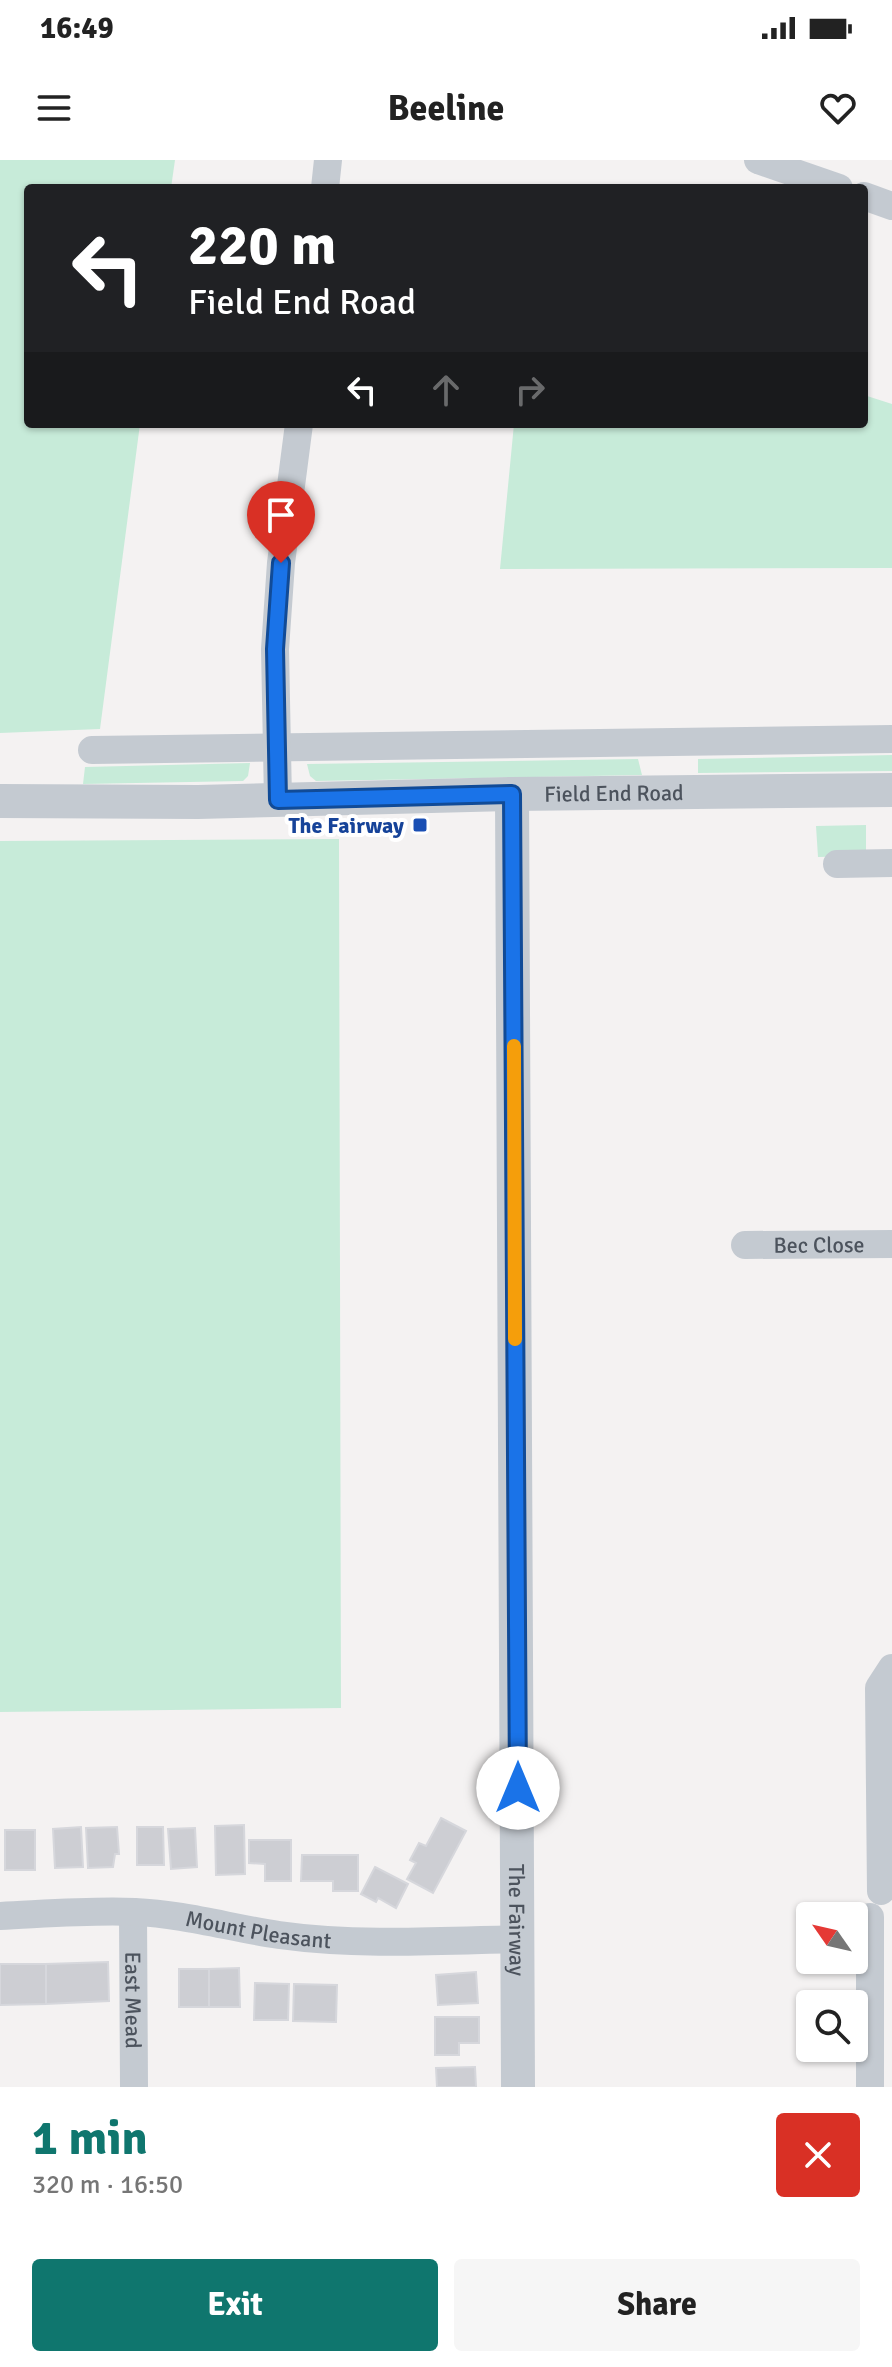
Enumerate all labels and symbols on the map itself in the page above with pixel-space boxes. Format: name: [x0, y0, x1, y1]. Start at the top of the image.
pin: [247, 481, 315, 563]
street label: Field End Road: [544, 779, 684, 807]
place label: The Fairway: [288, 812, 404, 839]
marker: The Fairway: [411, 816, 429, 834]
street label: Bec Close: [773, 1231, 865, 1258]
position arrow: [476, 1746, 560, 1830]
street label: The Fairway: [503, 1864, 531, 1977]
north arrow: [796, 1902, 868, 1974]
street label: Mount Pleasant: [184, 1904, 332, 1954]
street label: East Mead: [120, 1951, 147, 2049]

